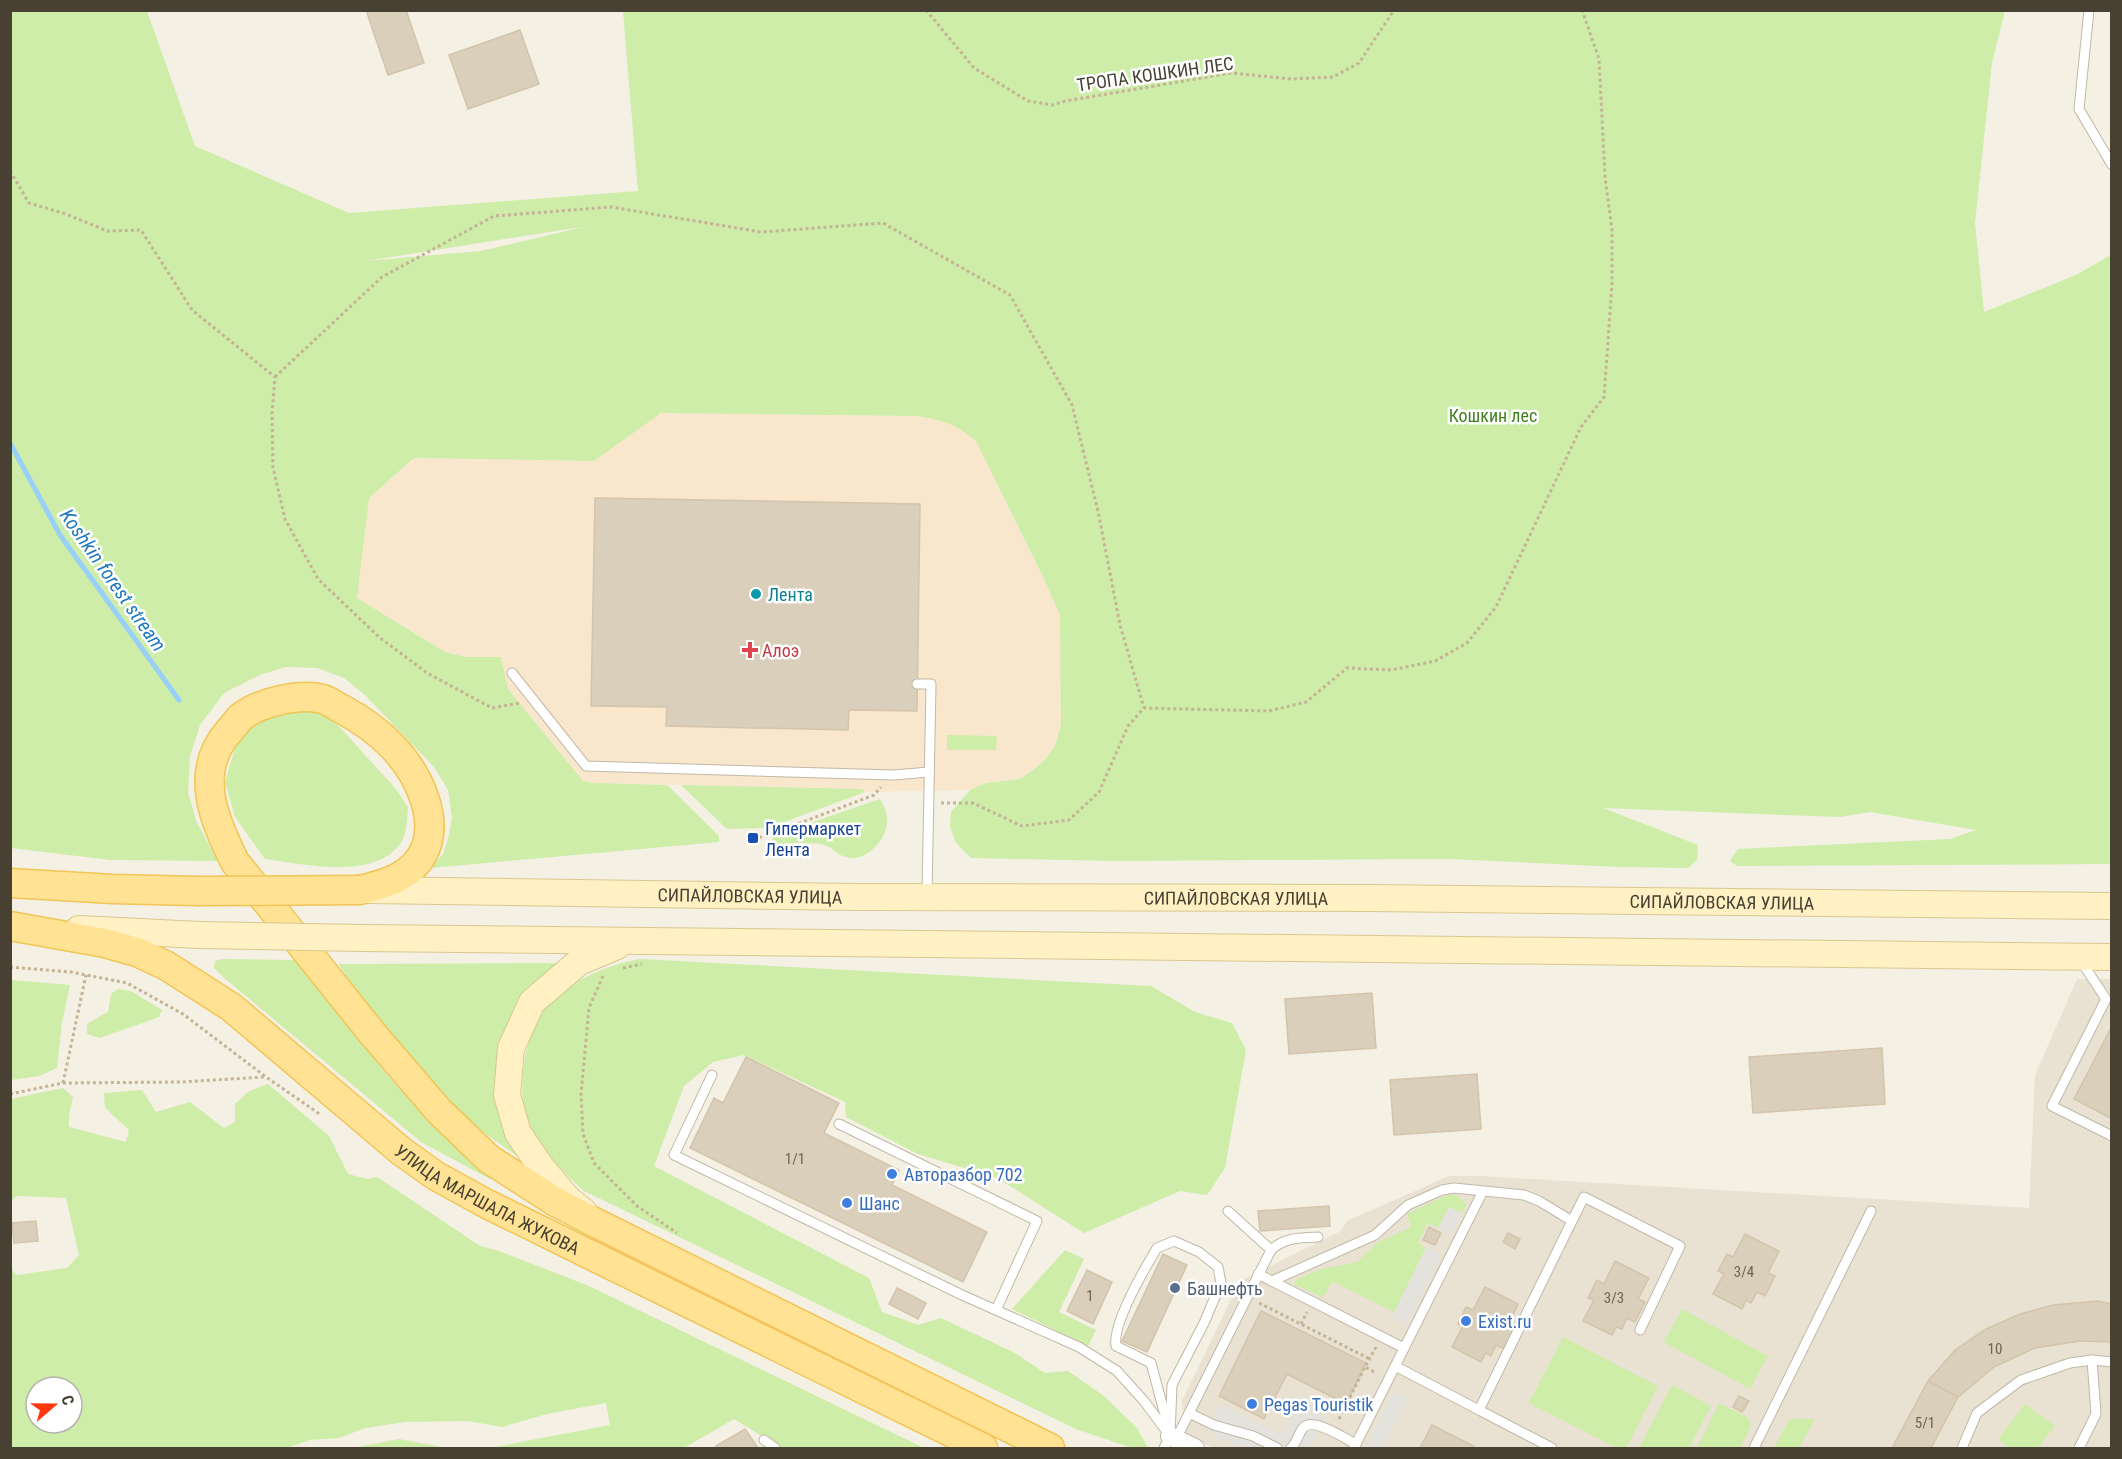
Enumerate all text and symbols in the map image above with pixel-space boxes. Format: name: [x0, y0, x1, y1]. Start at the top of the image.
street label: ТРОПА КОШКИН ЛЕС: [1075, 53, 1235, 95]
park label: Кошкин лес: [1449, 405, 1537, 426]
water label: Koshkin forest stream: [55, 504, 171, 656]
place label: Лента: [768, 584, 813, 605]
marker: Лента: [749, 587, 763, 601]
place label: Алоэ: [762, 640, 799, 661]
marker: Алоэ: [743, 643, 757, 657]
place label: Гипермаркет Лента: [765, 818, 862, 860]
marker: Гипермаркет Лента: [746, 831, 760, 845]
street label: СИПАЙЛОВСКАЯ УЛИЦА: [658, 884, 843, 907]
street label: СИПАЙЛОВСКАЯ УЛИЦА: [1144, 887, 1329, 908]
street label: СИПАЙЛОВСКАЯ УЛИЦА: [1630, 890, 1815, 913]
street label: УЛИЦА МАРШАЛА ЖУКОВА: [391, 1140, 584, 1259]
house number: 1/1: [785, 1150, 805, 1168]
place label: Авторазбор 702: [904, 1164, 1023, 1185]
marker: Авторазбор 702: [885, 1167, 899, 1181]
place label: Шанс: [859, 1193, 900, 1214]
marker: Шанс: [840, 1196, 854, 1210]
house number: 3/4: [1734, 1263, 1754, 1281]
place label: Башнефть: [1187, 1278, 1263, 1299]
marker: Башнефть: [1168, 1281, 1182, 1295]
house number: 1: [1086, 1287, 1094, 1305]
house number: 3/3: [1604, 1289, 1624, 1307]
place label: Exist.ru: [1478, 1311, 1531, 1332]
marker: Exist.ru: [1459, 1314, 1473, 1328]
house number: 10: [1988, 1340, 2002, 1358]
north arrow: [24, 1375, 84, 1435]
text: С: [57, 1393, 78, 1408]
place label: Pegas Touristik: [1264, 1394, 1373, 1415]
marker: Pegas Touristik: [1245, 1397, 1259, 1411]
house number: 5/1: [1915, 1414, 1935, 1432]

